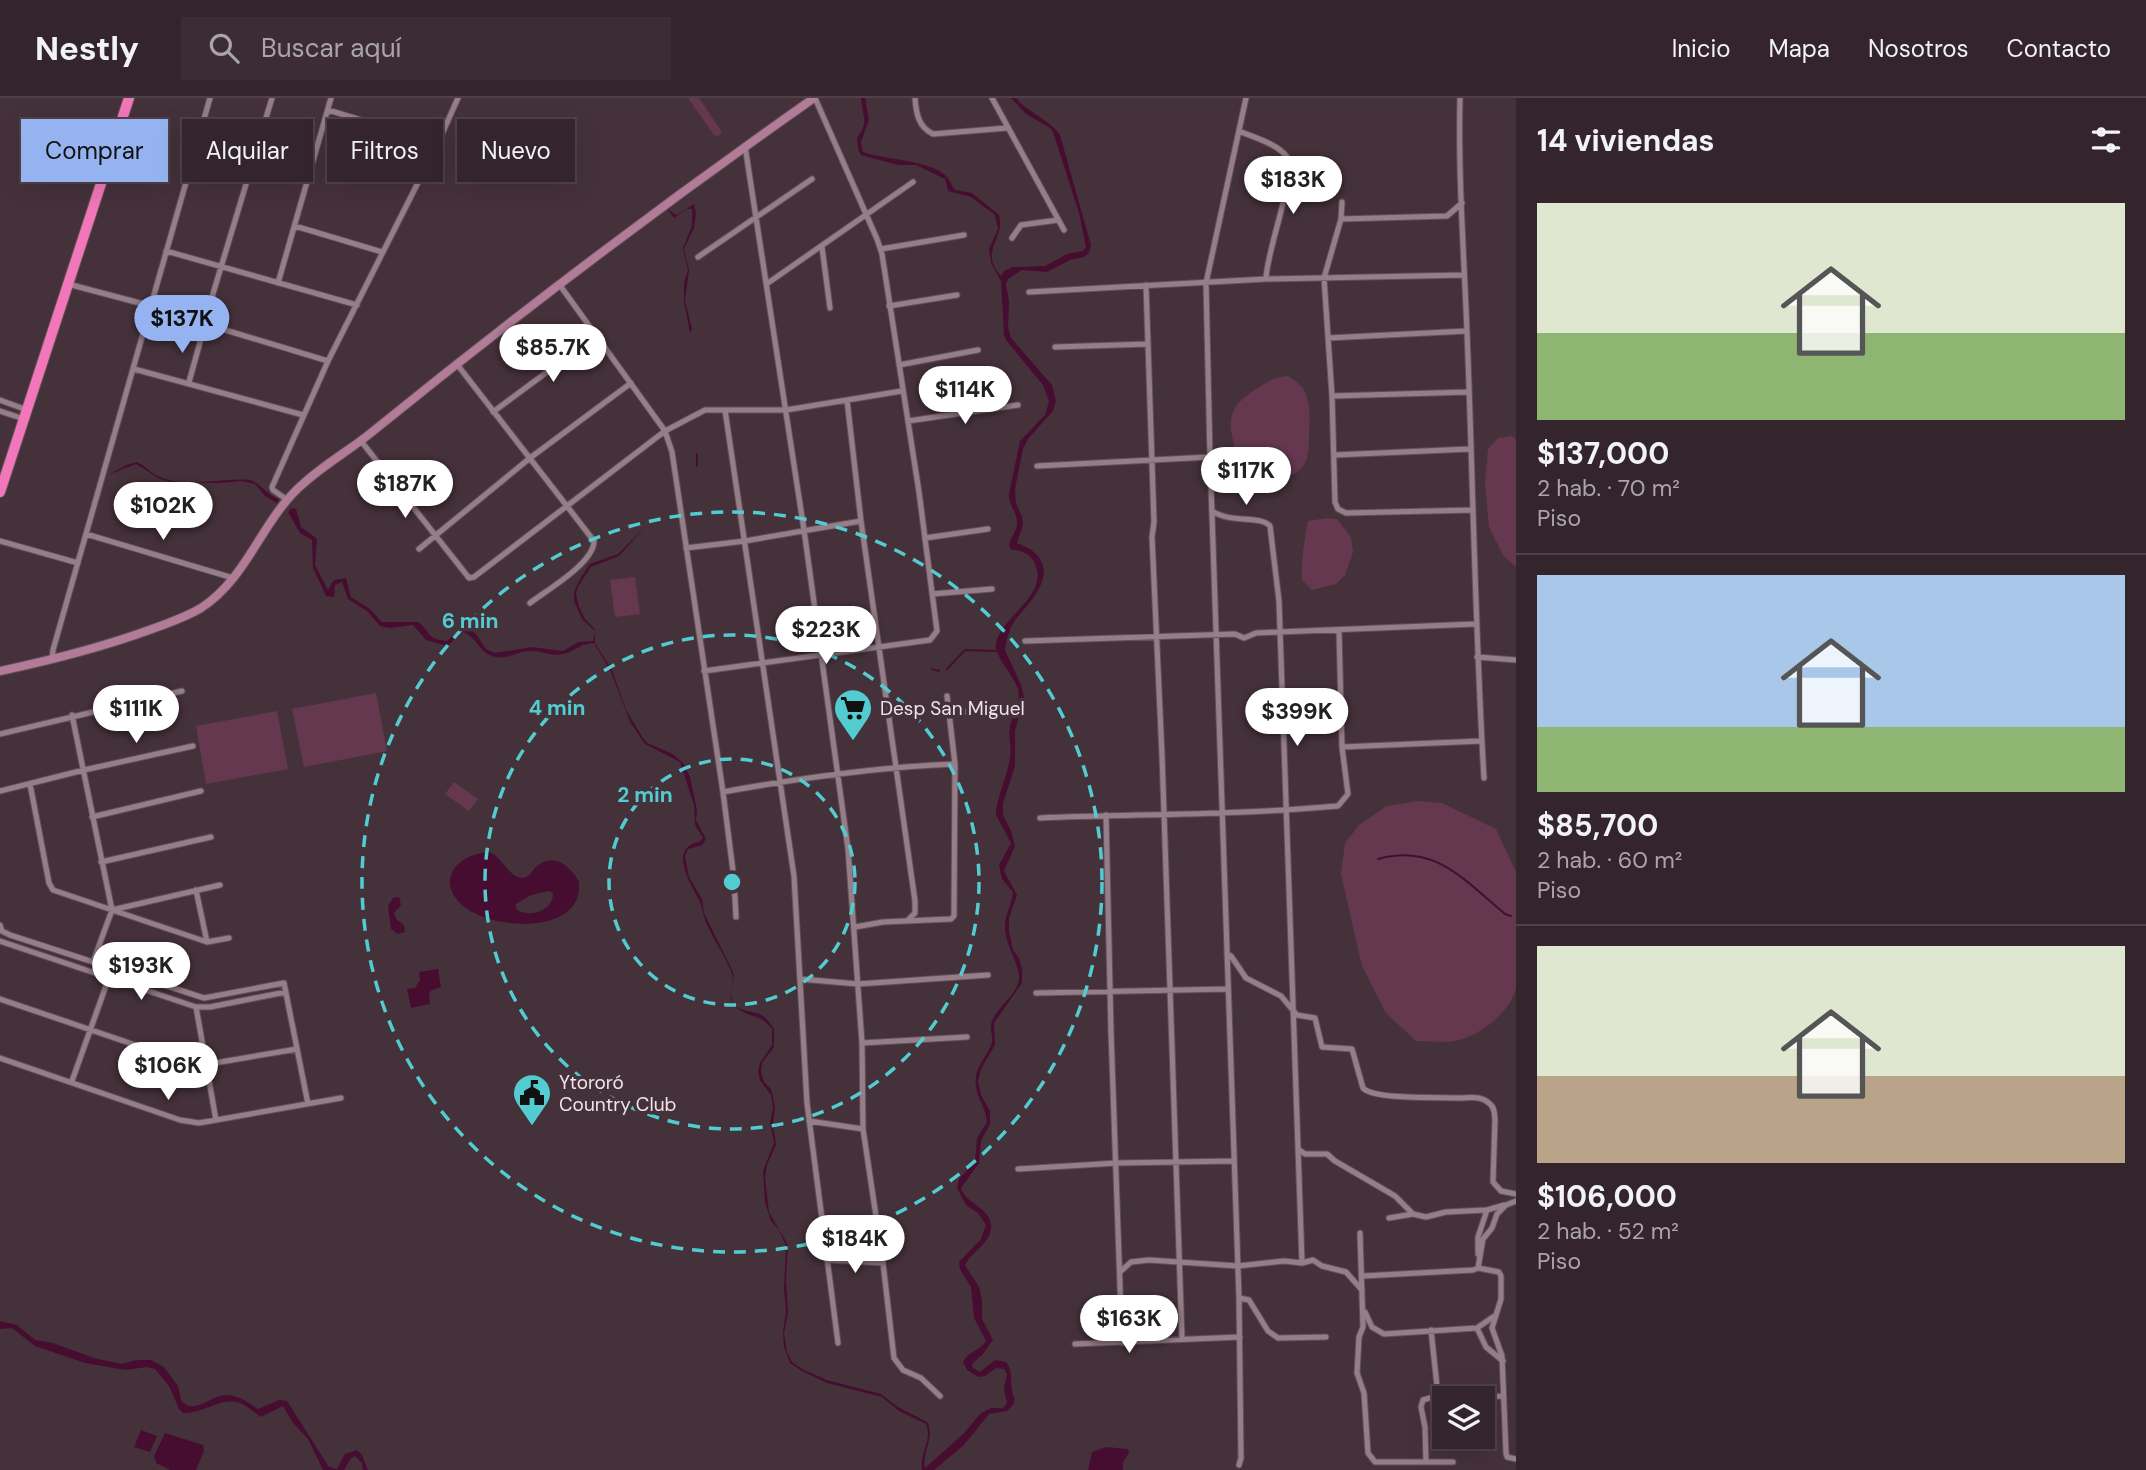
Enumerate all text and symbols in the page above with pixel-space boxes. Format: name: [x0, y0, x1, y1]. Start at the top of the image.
search box: [181, 17, 671, 80]
text: Nestly: [35, 27, 139, 70]
icon: search: [205, 29, 243, 67]
text: Buscar aquí: [261, 31, 401, 65]
text: Inicio: [1672, 33, 1731, 64]
text: Mapa: [1769, 33, 1830, 64]
text: Nosotros: [1868, 33, 1969, 64]
text: Contacto: [2007, 33, 2111, 64]
chip: Comprar: [21, 119, 168, 182]
chip: Alquilar: [182, 119, 313, 182]
chip: Filtros: [327, 119, 443, 182]
chip: Nuevo: [457, 119, 575, 182]
text: 14 viviendas: [1537, 121, 1715, 160]
icon: filters: [2087, 121, 2125, 159]
pin: $183K: [1244, 156, 1342, 216]
text: $183K: [1260, 164, 1326, 194]
icon: home: [1768, 248, 1894, 374]
pin: $137K: [133, 296, 231, 355]
text: $137K: [150, 303, 214, 333]
pin: $85.7K: [496, 324, 610, 384]
text: $85.7K: [515, 332, 591, 362]
pin: $114K: [916, 366, 1014, 426]
text: $114K: [935, 374, 995, 404]
text: $137,000: [1537, 434, 1669, 473]
pin: $117K: [1197, 448, 1295, 507]
text: $117K: [1217, 455, 1275, 485]
pin: $187K: [356, 460, 454, 520]
text: $187K: [373, 468, 437, 498]
text: 2 hab. · 70 m²: [1537, 473, 1680, 503]
pin: $102K: [114, 482, 212, 542]
text: $102K: [130, 490, 196, 520]
text: Piso: [1537, 503, 1581, 533]
pin: $223K: [777, 606, 875, 666]
text: 6 min: [442, 607, 498, 635]
text: $223K: [791, 614, 861, 644]
icon: home: [1768, 620, 1894, 746]
pin: $111K: [87, 686, 185, 745]
supermarket icon: Desp San Miguel: [832, 687, 874, 742]
pin: $399K: [1248, 688, 1346, 748]
text: $111K: [109, 693, 163, 723]
text: 4 min: [528, 694, 586, 722]
place label: Desp San Miguel: [880, 696, 1025, 721]
text: $399K: [1261, 696, 1333, 726]
text: 2 min: [617, 781, 673, 809]
text: $85,700: [1537, 806, 1658, 845]
text: 2 hab. · 60 m²: [1537, 845, 1682, 875]
centre of rings: [720, 870, 744, 894]
text: Piso: [1537, 875, 1581, 905]
pin: $193K: [92, 942, 190, 1002]
text: $193K: [108, 950, 174, 980]
icon: home: [1768, 991, 1894, 1117]
pin: $106K: [119, 1042, 217, 1102]
text: $106K: [134, 1050, 202, 1080]
place label: Ytororó Country Club: [559, 1070, 676, 1117]
public building icon: Ytororó Country Club: [511, 1072, 553, 1127]
text: $106,000: [1537, 1177, 1677, 1216]
pin: $184K: [806, 1216, 904, 1275]
text: 2 hab. · 52 m²: [1537, 1216, 1679, 1246]
text: $184K: [822, 1223, 888, 1253]
text: Piso: [1537, 1246, 1581, 1276]
pin: $163K: [1080, 1296, 1178, 1355]
text: $163K: [1096, 1303, 1162, 1333]
map controls: [1432, 1386, 1495, 1449]
button: layers: [1432, 1386, 1495, 1449]

